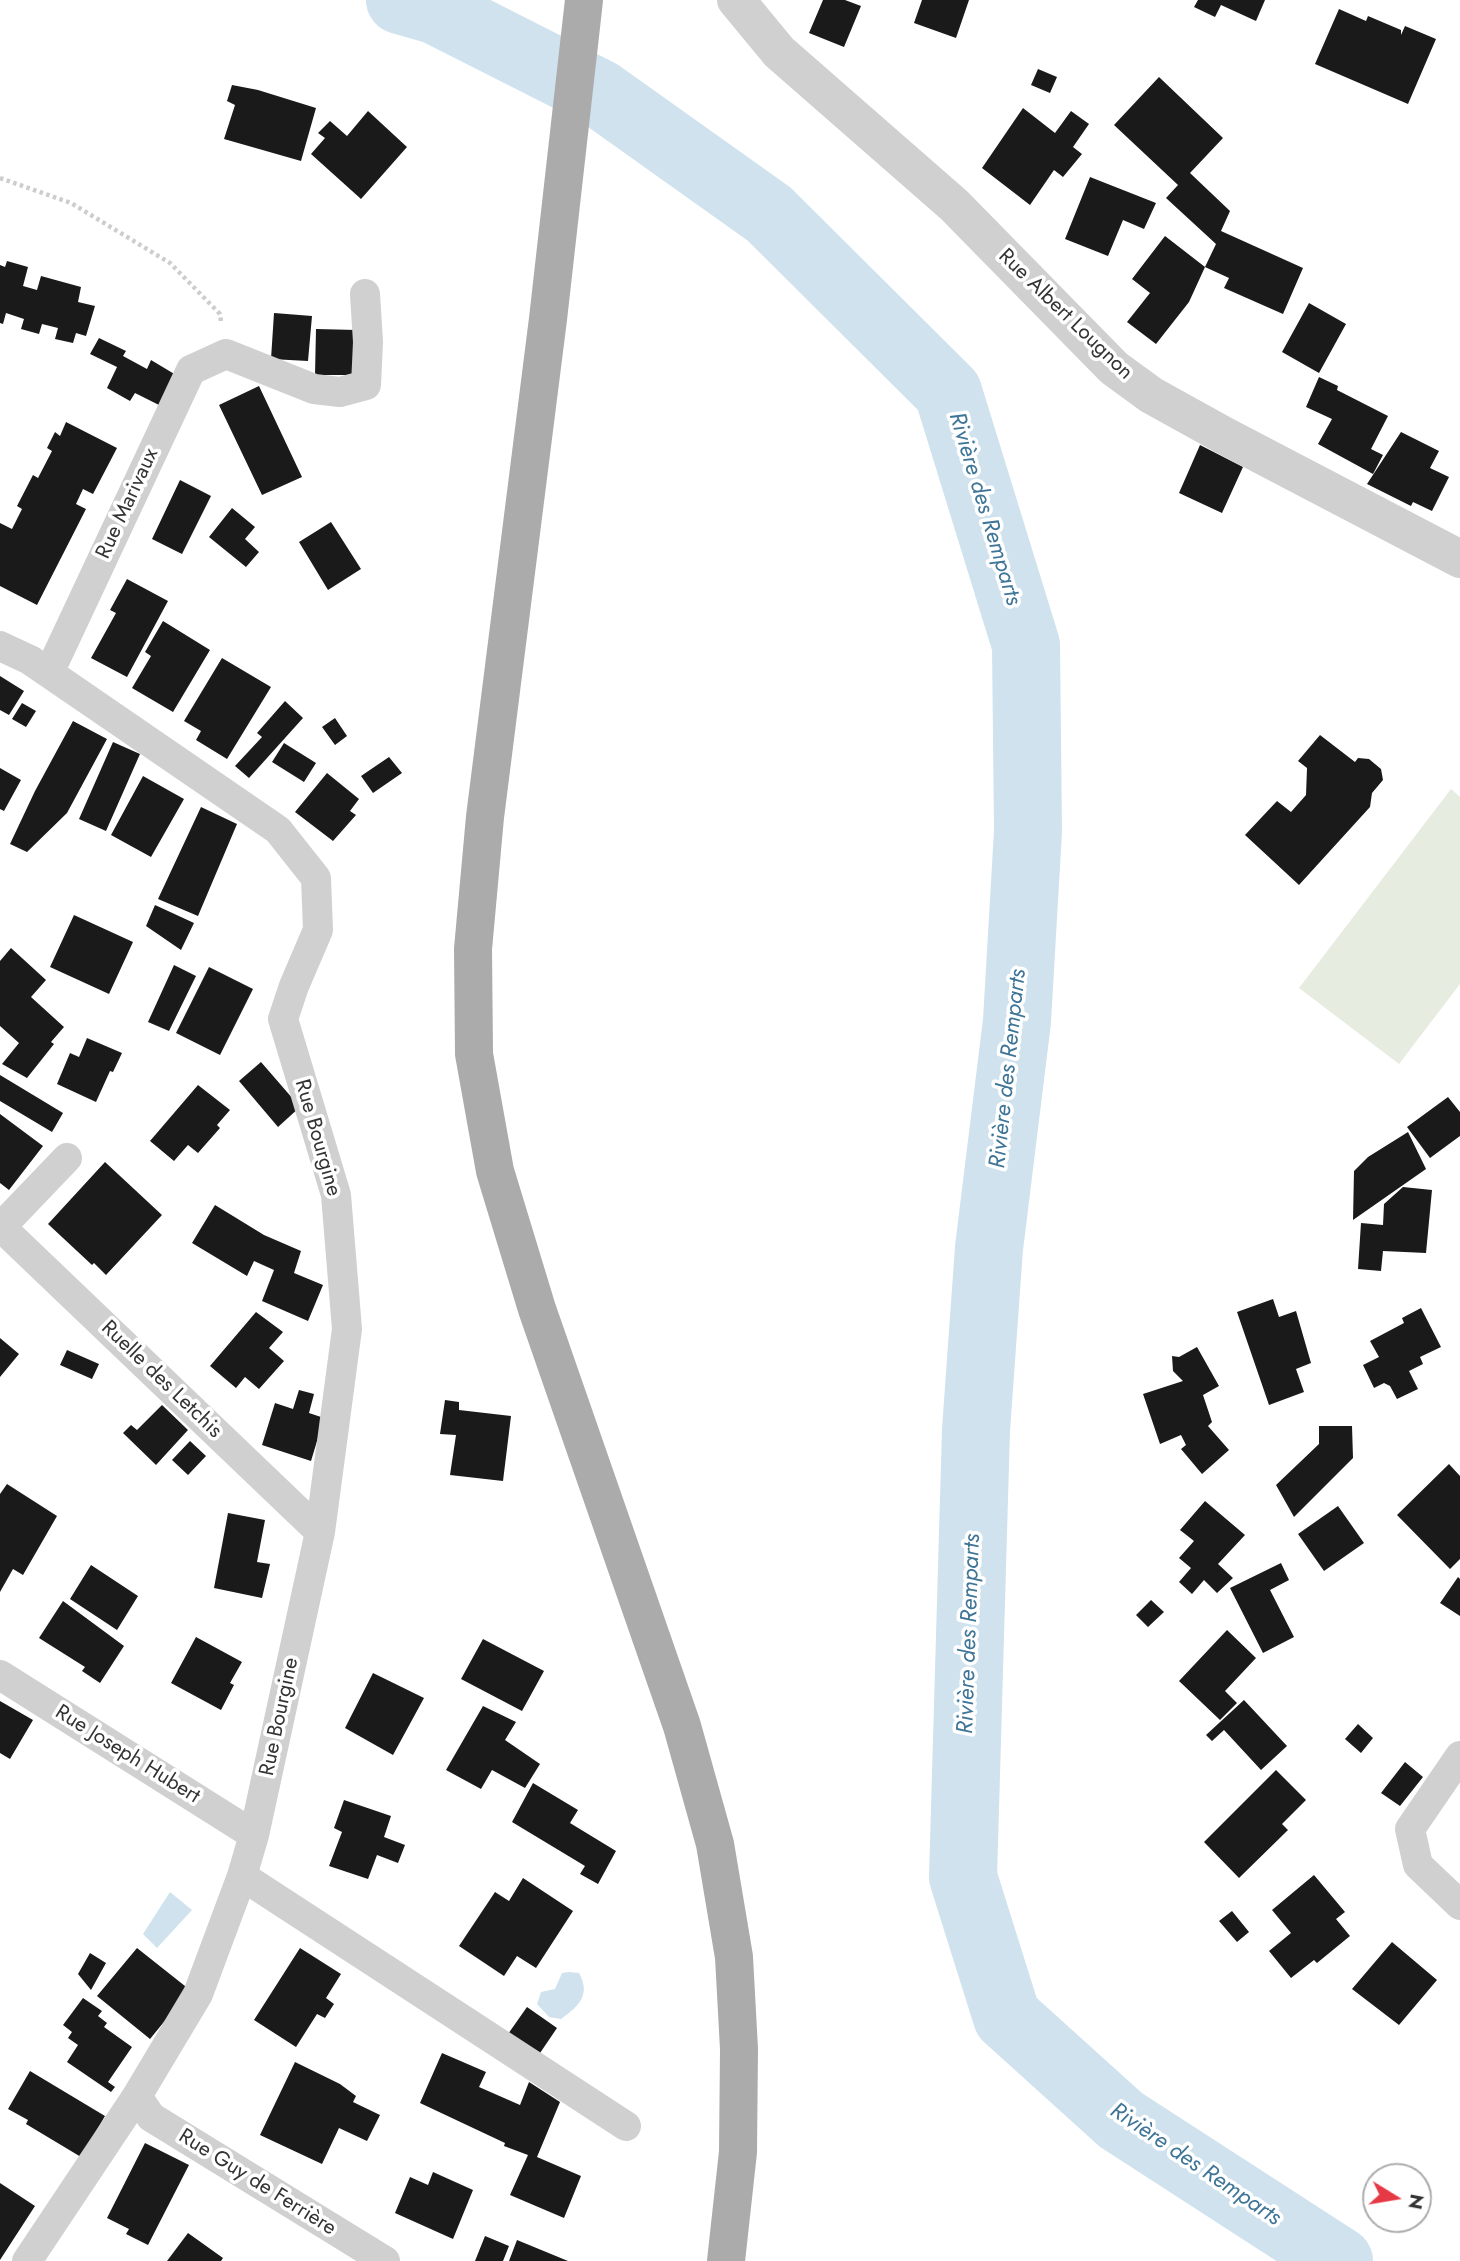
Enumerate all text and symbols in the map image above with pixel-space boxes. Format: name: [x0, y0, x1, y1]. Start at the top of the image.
street label: Rue Albert Lougnon: [992, 244, 1138, 386]
water label: Rivière des Remparts: [942, 409, 1026, 609]
street label: Rue Marivaux: [91, 445, 165, 563]
water label: Rivière des Remparts: [985, 968, 1033, 1170]
street label: Rue Bourgine: [288, 1077, 346, 1199]
street label: Ruelle des Letchis: [95, 1316, 227, 1444]
water label: Rivière des Remparts: [953, 1534, 987, 1734]
street label: Rue Bourgine: [255, 1656, 305, 1778]
street label: Rue Joseph Hubert: [50, 1700, 204, 1810]
water label: Rivière des Remparts: [1104, 2098, 1286, 2232]
street label: Rue Guy de Ferrière: [174, 2124, 340, 2242]
north arrow: [1362, 2163, 1432, 2233]
text: N: [1401, 2192, 1431, 2212]

